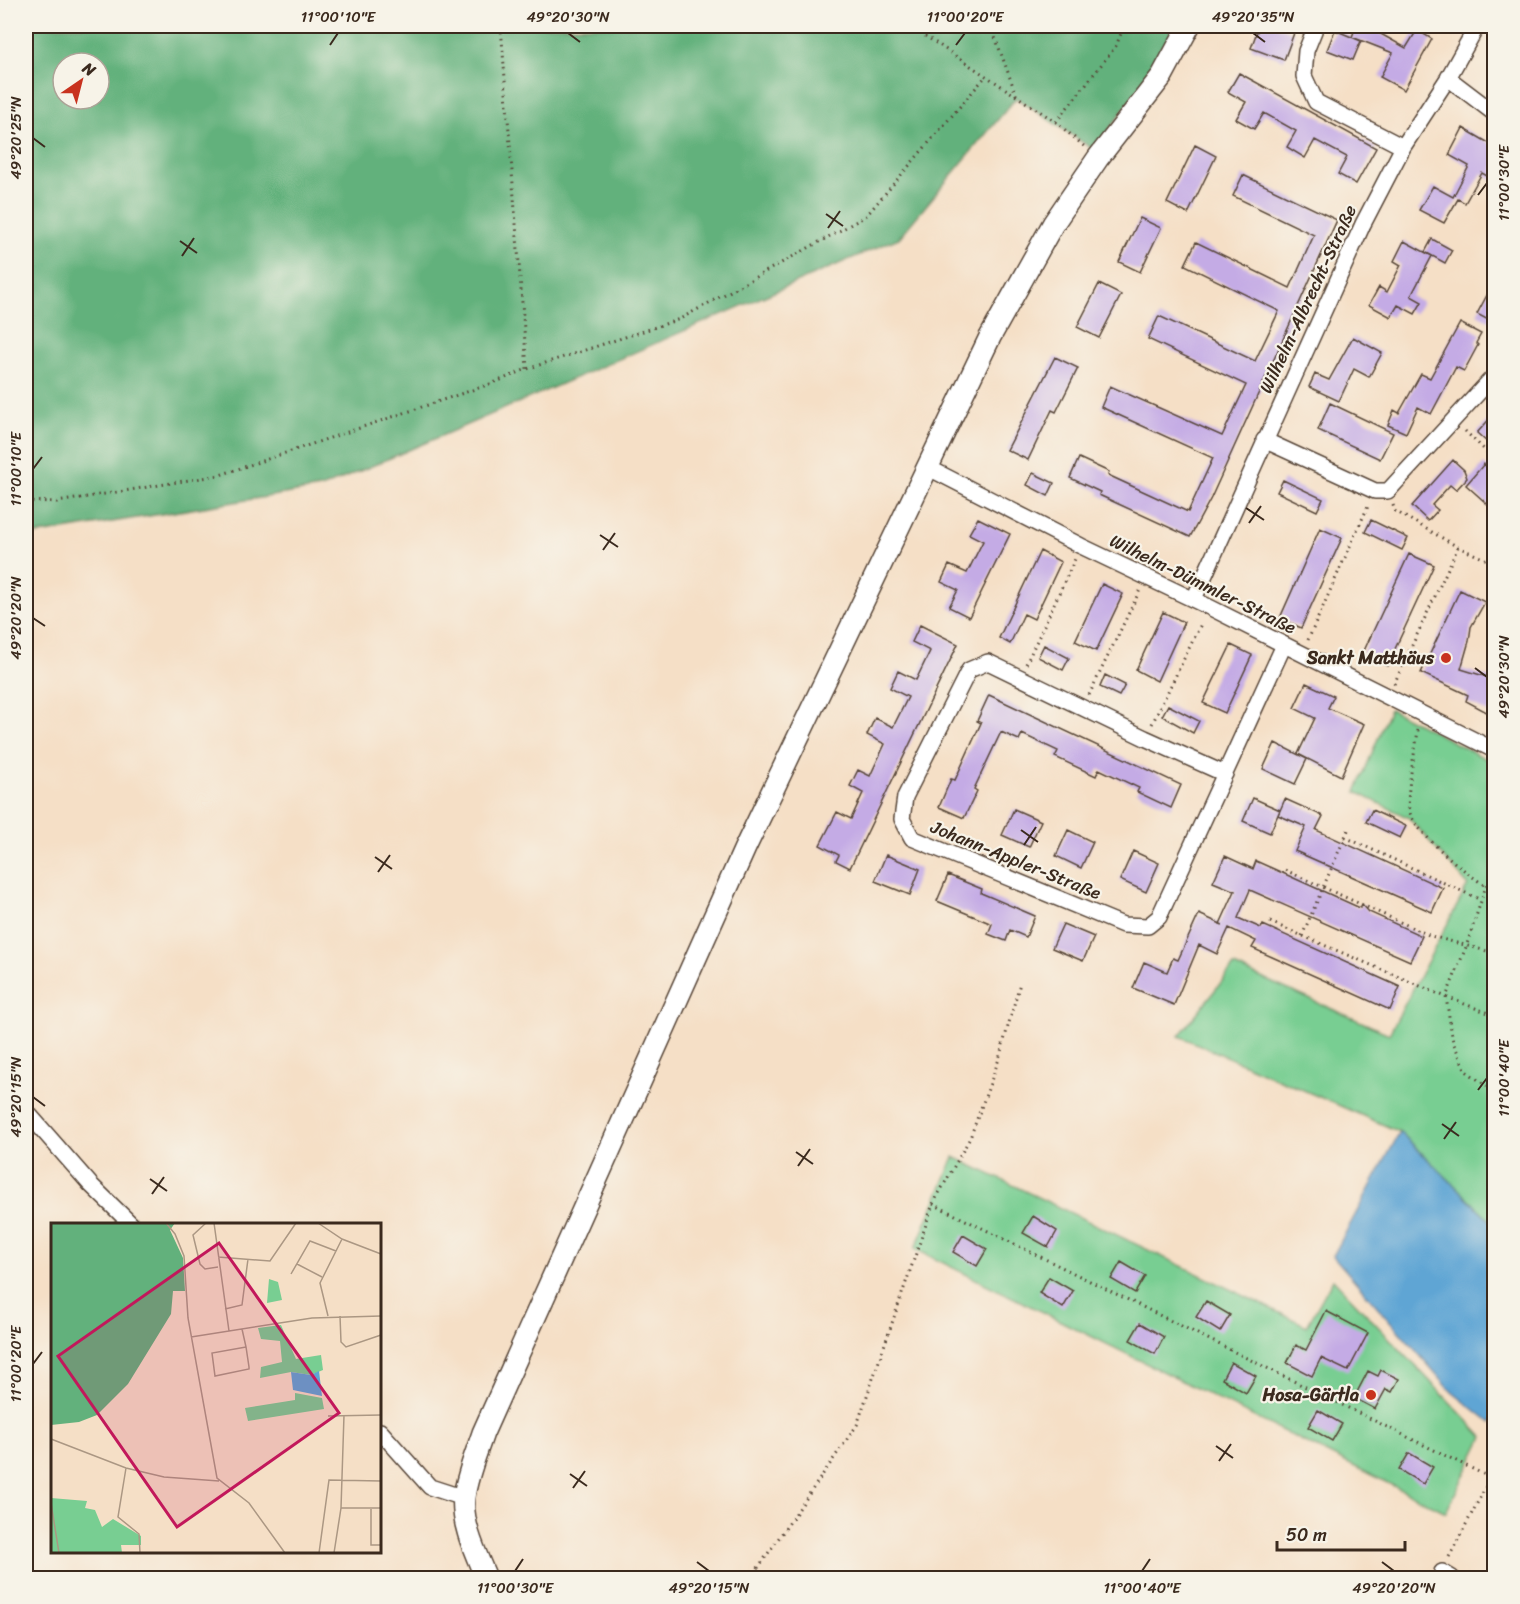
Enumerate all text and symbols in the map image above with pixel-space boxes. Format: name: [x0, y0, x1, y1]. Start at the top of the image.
text: 11°00'10"E: [301, 4, 377, 30]
text: 49°20'30"N: [526, 4, 610, 30]
text: 11°00'20"E: [927, 4, 1005, 30]
text: 49°20'35"N: [1212, 4, 1295, 30]
north arrow: [51, 51, 111, 111]
text: N: [76, 53, 103, 85]
text: 49°20'25"N: [3, 96, 29, 180]
text: 11°00'30"E: [1491, 143, 1517, 221]
street label: Wilhelm-Albrecht-Straße: [1250, 199, 1366, 399]
text: 11°00'10"E: [3, 430, 29, 506]
street label: Wilhelm-Dümmler-Straße: [1104, 525, 1302, 643]
text: 49°20'20"N: [3, 576, 29, 660]
text: 49°20'30"N: [1491, 635, 1517, 719]
place label: Sankt Matthäus: [1306, 642, 1435, 674]
marker: Sankt Matthäus: [1439, 651, 1453, 665]
street label: Johann-Appler-Straße: [925, 811, 1106, 909]
text: 11°00'40"E: [1491, 1038, 1517, 1117]
text: 49°20'15"N: [3, 1056, 29, 1137]
inset map: [51, 1223, 381, 1553]
text: 11°00'20"E: [3, 1324, 29, 1402]
place label: Hosa-Gärtla: [1261, 1379, 1359, 1411]
marker: Hosa-Gärtla: [1364, 1388, 1378, 1402]
scale bar: [1277, 1514, 1404, 1552]
text: 50 m: [1286, 1519, 1327, 1551]
text: 11°00'30"E: [477, 1575, 555, 1601]
text: 49°20'15"N: [669, 1575, 750, 1601]
text: 11°00'40"E: [1103, 1575, 1182, 1601]
text: 49°20'20"N: [1352, 1575, 1436, 1601]

